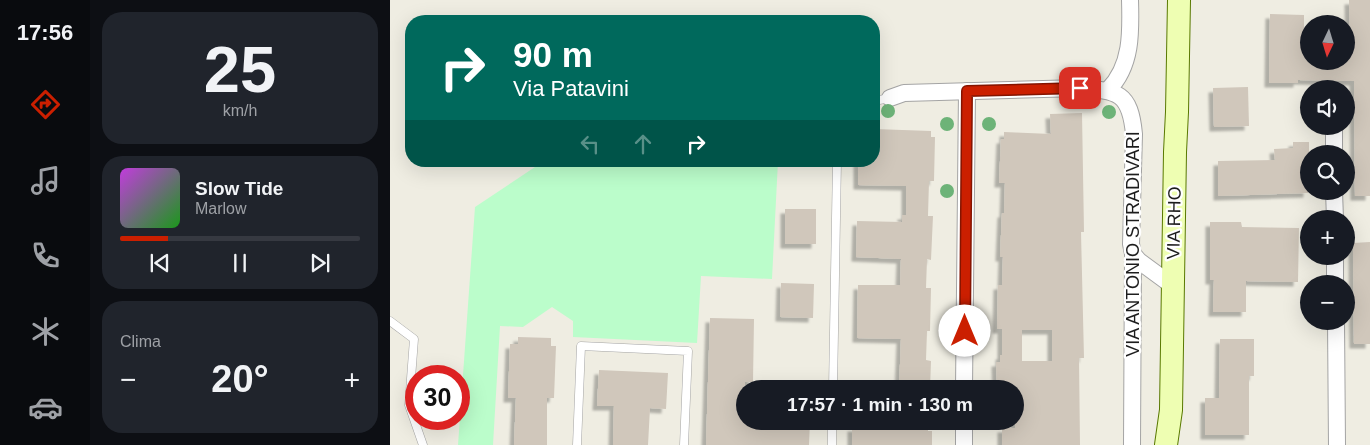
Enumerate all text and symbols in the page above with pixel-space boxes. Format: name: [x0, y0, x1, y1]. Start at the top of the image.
north arrow: [1300, 15, 1355, 70]
map controls: [1300, 15, 1355, 330]
text: 17:56: [17, 20, 73, 45]
text: 25: [204, 33, 276, 106]
icon: right: [430, 35, 495, 100]
text: 90 m: [513, 35, 593, 74]
pin: [1059, 67, 1101, 109]
icon: arrive: [1066, 74, 1094, 102]
text: Via Patavini: [513, 76, 629, 101]
button: sound: [1300, 80, 1355, 135]
icon: directions: [28, 87, 63, 122]
text: km/h: [223, 102, 257, 119]
icon: left: [576, 130, 604, 158]
icon: ahead: [629, 130, 657, 158]
icon: right: [682, 130, 710, 158]
street label: VIA ANTONIO STRADIVARI: [1123, 131, 1143, 357]
button: search: [1300, 145, 1355, 200]
icon: music: [28, 163, 63, 198]
text: Slow Tide: [195, 178, 283, 199]
street label: VIA RHO: [1163, 186, 1185, 260]
text: Marlow: [195, 200, 247, 217]
button: +: [1300, 210, 1355, 265]
icon: phone: [28, 238, 63, 273]
icon: previous: [146, 249, 174, 277]
icon: pause: [226, 249, 254, 277]
icon: next: [306, 249, 334, 277]
button: −: [1300, 275, 1355, 330]
position arrow: [938, 304, 990, 356]
icon: climate: [28, 314, 63, 349]
text: Clima: [120, 333, 161, 350]
text: 20°: [211, 358, 269, 400]
text: −: [120, 364, 136, 395]
text: +: [344, 364, 360, 395]
speed limit sign: 30: [405, 365, 470, 430]
icon: car: [28, 390, 63, 425]
text: 17:57 · 1 min · 130 m: [787, 394, 973, 415]

